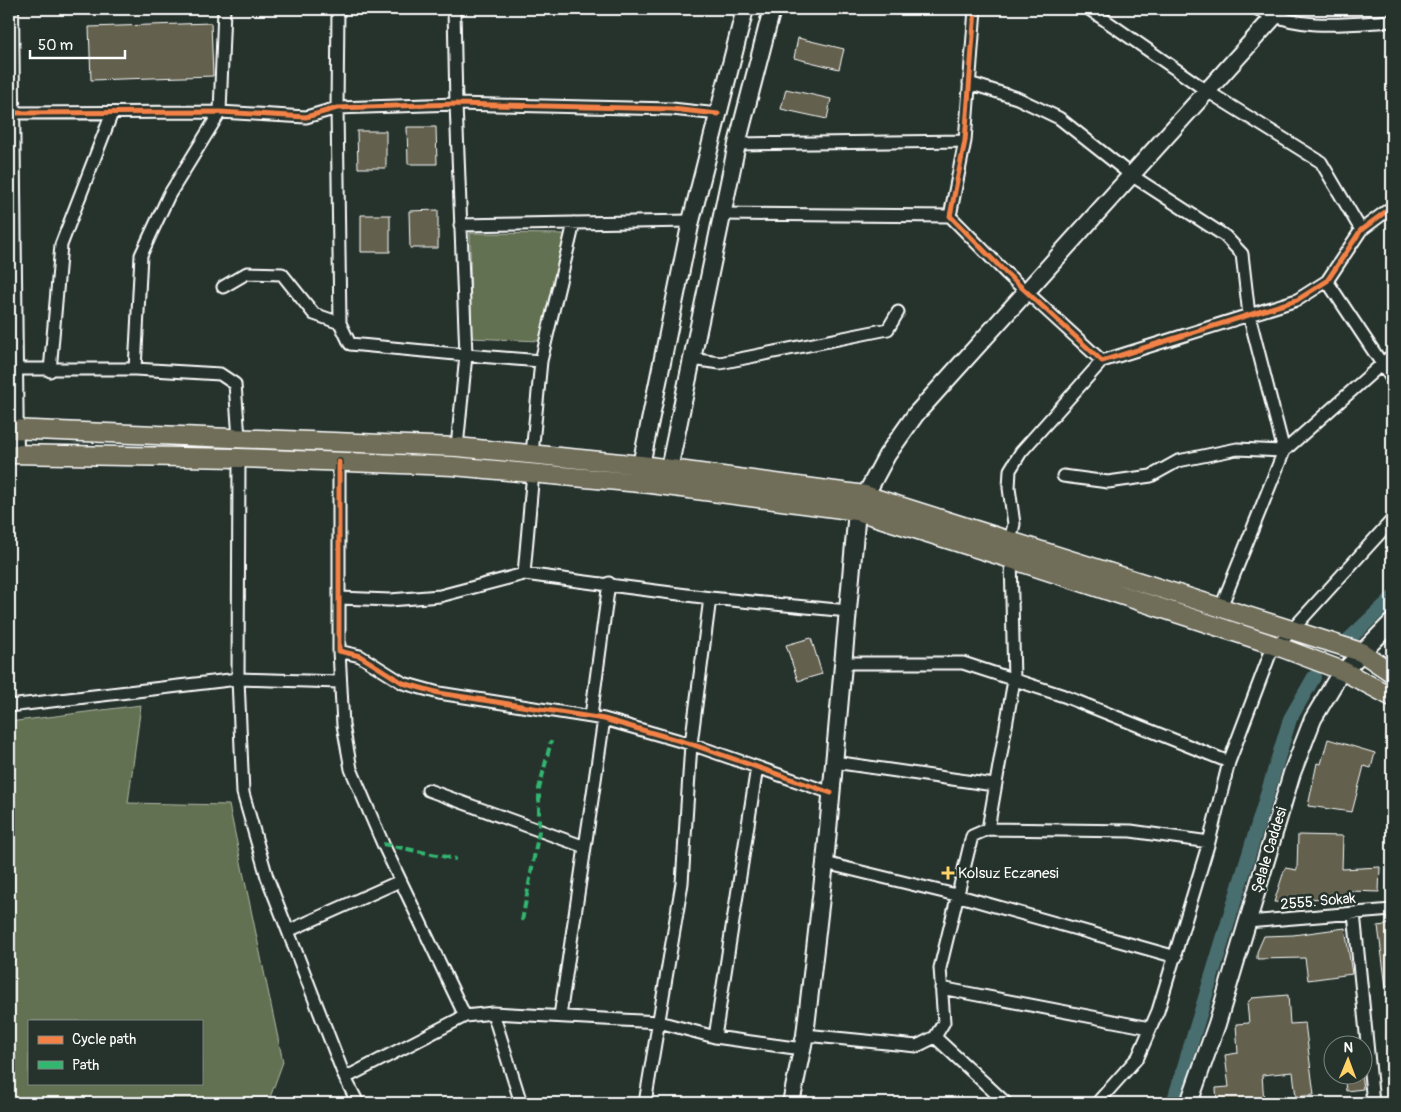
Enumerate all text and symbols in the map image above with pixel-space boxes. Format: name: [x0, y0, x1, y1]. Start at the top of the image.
scale bar: [30, 28, 125, 60]
text: 50 m: [38, 36, 73, 55]
street label: Şelale Caddesi: [1247, 805, 1292, 895]
place label: Kolsuz Eczanesi: [958, 864, 1059, 883]
marker: Kolsuz Eczanesi: [942, 867, 954, 879]
street label: 2555. Sokak: [1280, 889, 1357, 914]
legend: [28, 1020, 202, 1084]
text: Cycle path: [72, 1030, 136, 1049]
north arrow: [1324, 1034, 1374, 1084]
text: N: [1343, 1039, 1353, 1056]
text: Path: [72, 1056, 99, 1075]

